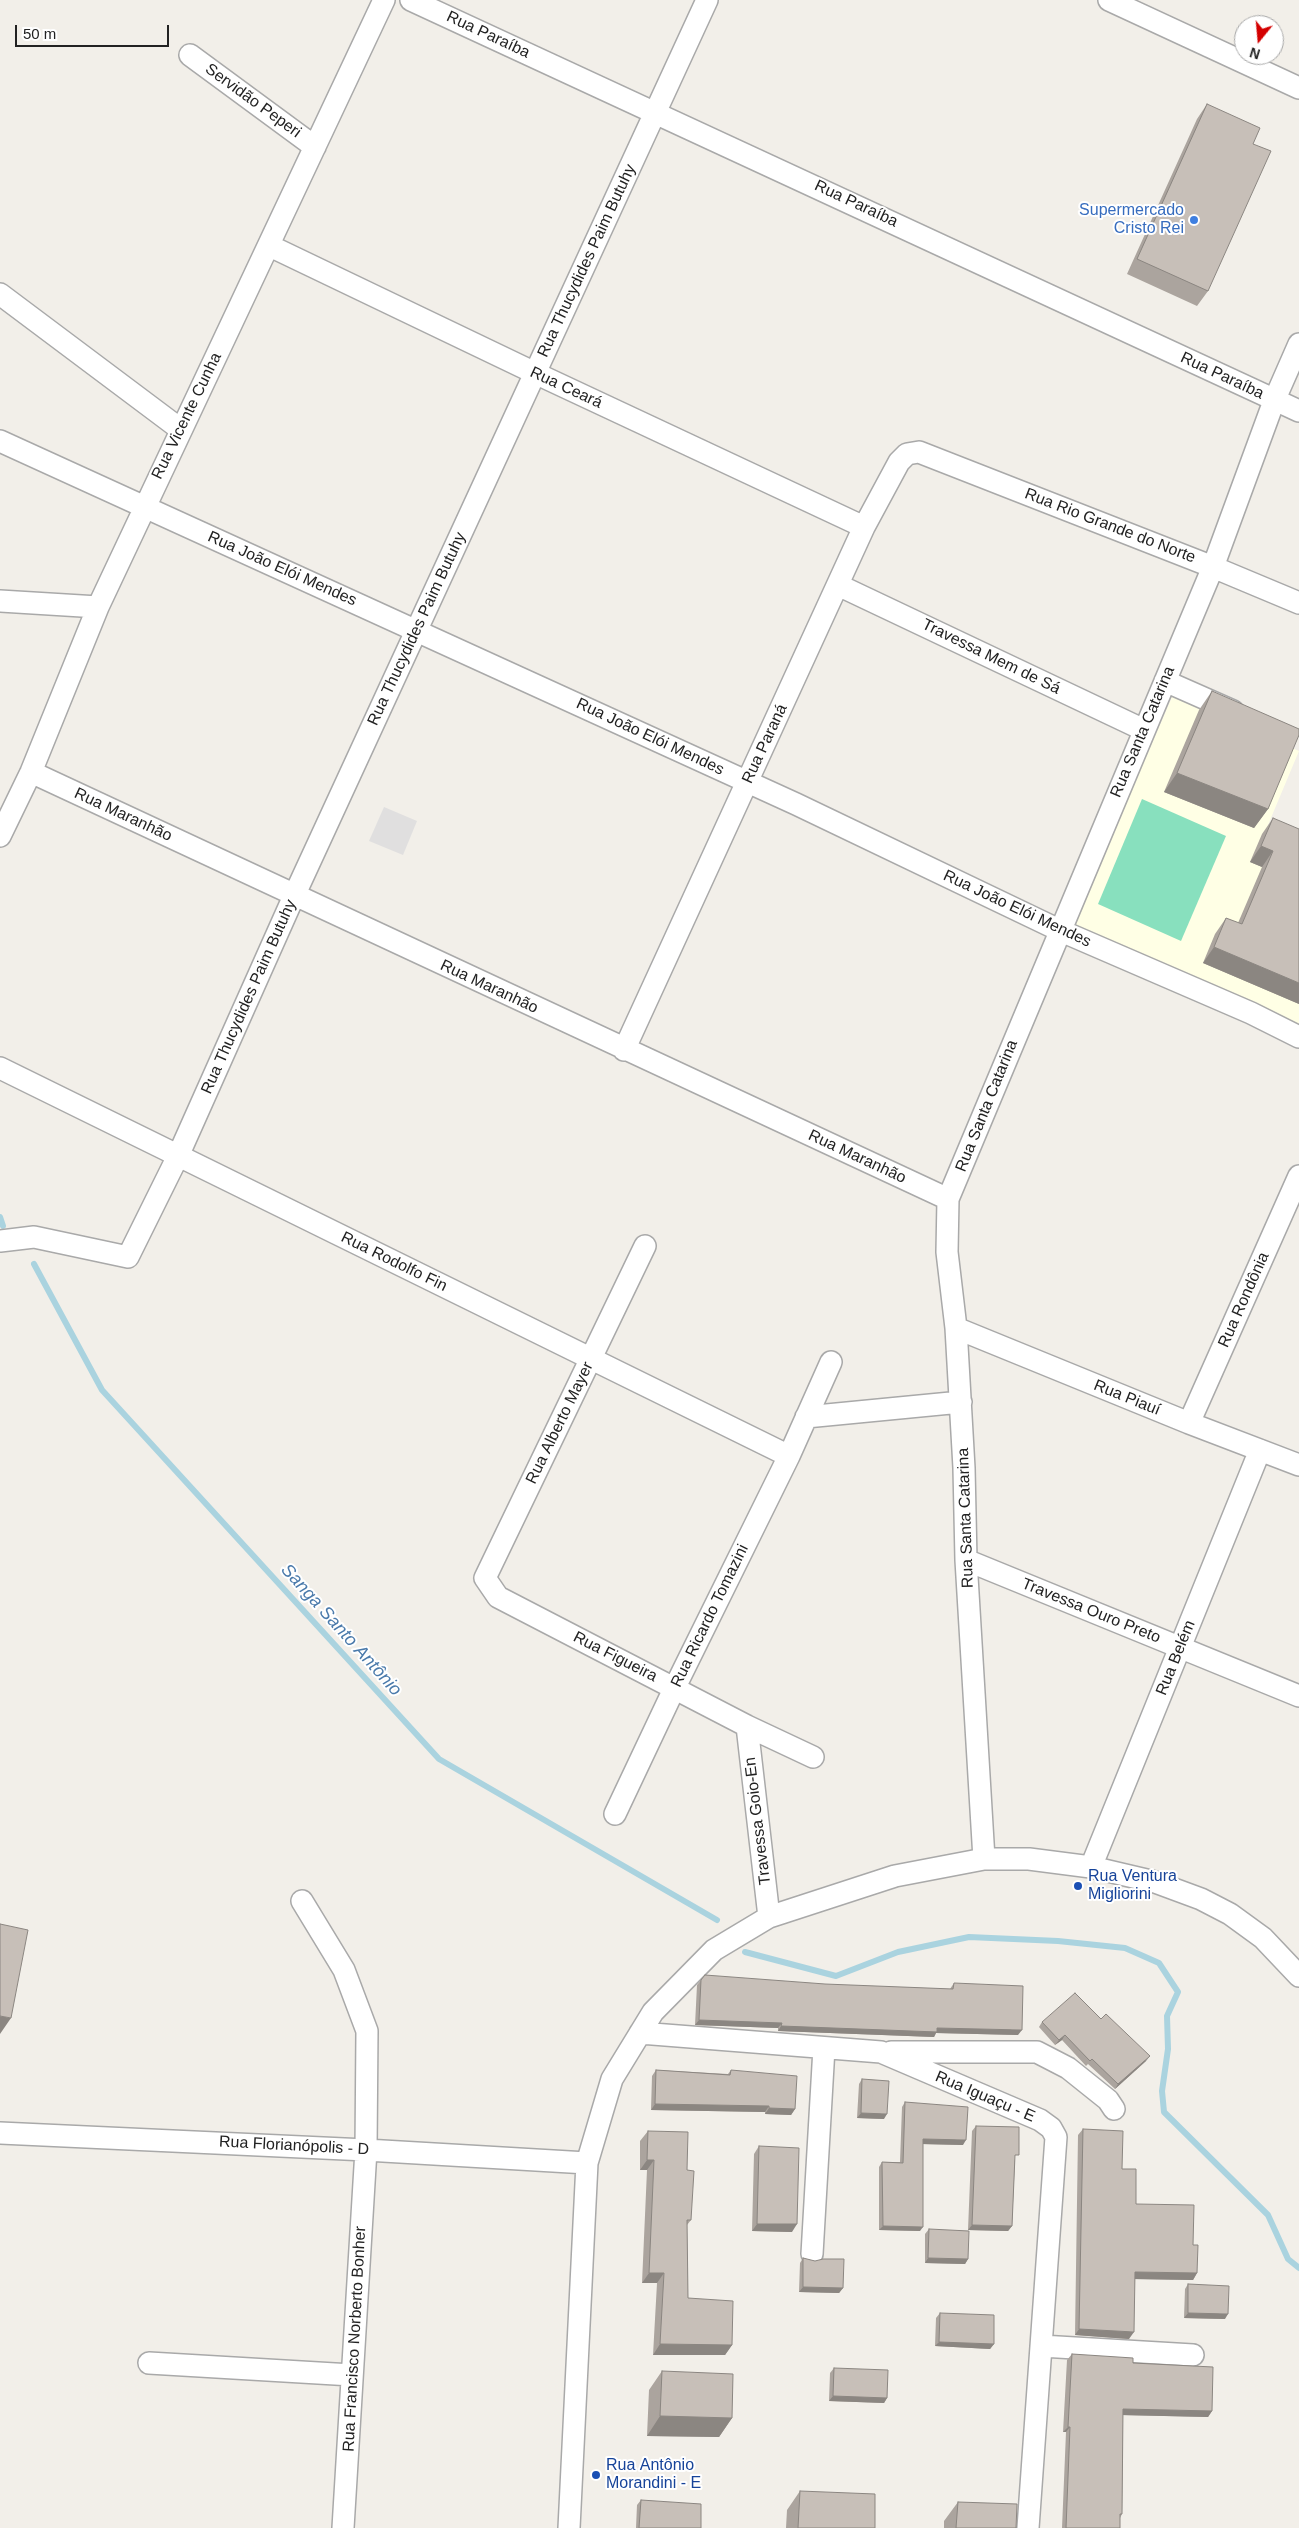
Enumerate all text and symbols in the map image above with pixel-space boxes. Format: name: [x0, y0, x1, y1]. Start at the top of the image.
street label: Rua Paraíba: [443, 7, 533, 63]
scale bar: [18, 15, 171, 47]
north arrow: [1234, 15, 1284, 65]
text: 50 m: [23, 25, 56, 42]
text: N: [1248, 44, 1262, 63]
street label: Servidão Peperi: [201, 60, 305, 142]
street label: Rua Thucydides Paim Butuhy: [534, 161, 640, 361]
street label: Rua Paraíba: [811, 176, 901, 232]
place label: Supermercado Cristo Rei: [1079, 201, 1184, 239]
marker: Supermercado Cristo Rei: [1188, 214, 1200, 226]
street label: Rua Paraíba: [1177, 348, 1267, 404]
street label: Rua Vicente Cunha: [148, 350, 226, 482]
street label: Rua Ceará: [527, 363, 605, 413]
street label: Rua Rio Grande do Norte: [1022, 485, 1198, 567]
street label: Rua João Elói Mendes: [205, 527, 359, 611]
street label: Rua Thucydides Paim Butuhy: [364, 529, 470, 729]
street label: Travessa Mem de Sá: [919, 615, 1063, 699]
street label: Rua Santa Catarina: [1107, 664, 1179, 800]
street label: Rua João Elói Mendes: [573, 694, 727, 780]
street label: Rua Paraná: [738, 701, 792, 787]
street label: Rua Maranhão: [71, 784, 175, 846]
street label: Rua João Elói Mendes: [940, 866, 1094, 952]
street label: Rua Thucydides Paim Butuhy: [197, 897, 301, 1097]
street label: Rua Maranhão: [437, 956, 541, 1018]
street label: Rua Santa Catarina: [952, 1037, 1022, 1175]
street label: Rua Maranhão: [805, 1126, 909, 1188]
street label: Rua Rodolfo Fin: [338, 1228, 450, 1296]
street label: Rua Rondônia: [1214, 1249, 1274, 1351]
street label: Rua Alberto Mayer: [522, 1359, 598, 1487]
street label: Rua Piauí: [1091, 1376, 1163, 1420]
street label: Rua Santa Catarina: [954, 1447, 978, 1589]
street label: Rua Ricardo Tomazini: [667, 1541, 753, 1691]
water label: Sanga Santo Antônio: [276, 1560, 406, 1700]
street label: Travessa Ouro Preto: [1019, 1574, 1163, 1648]
street label: Rua Belém: [1152, 1618, 1200, 1698]
street label: Rua Figueira: [570, 1628, 660, 1686]
street label: Travessa Goio-En: [741, 1756, 775, 1886]
place label: Rua Ventura Migliorini: [1088, 1867, 1177, 1905]
marker: Rua Ventura Migliorini: [1072, 1880, 1084, 1892]
street label: Rua Iguaçu - E: [932, 2067, 1038, 2127]
street label: Rua Florianópolis - D: [218, 2132, 370, 2160]
street label: Rua Francisco Norberto Bonher: [340, 2226, 370, 2452]
place label: Rua Antônio Morandini - E: [606, 2456, 701, 2494]
marker: Rua Antônio Morandini - E: [590, 2469, 602, 2481]

